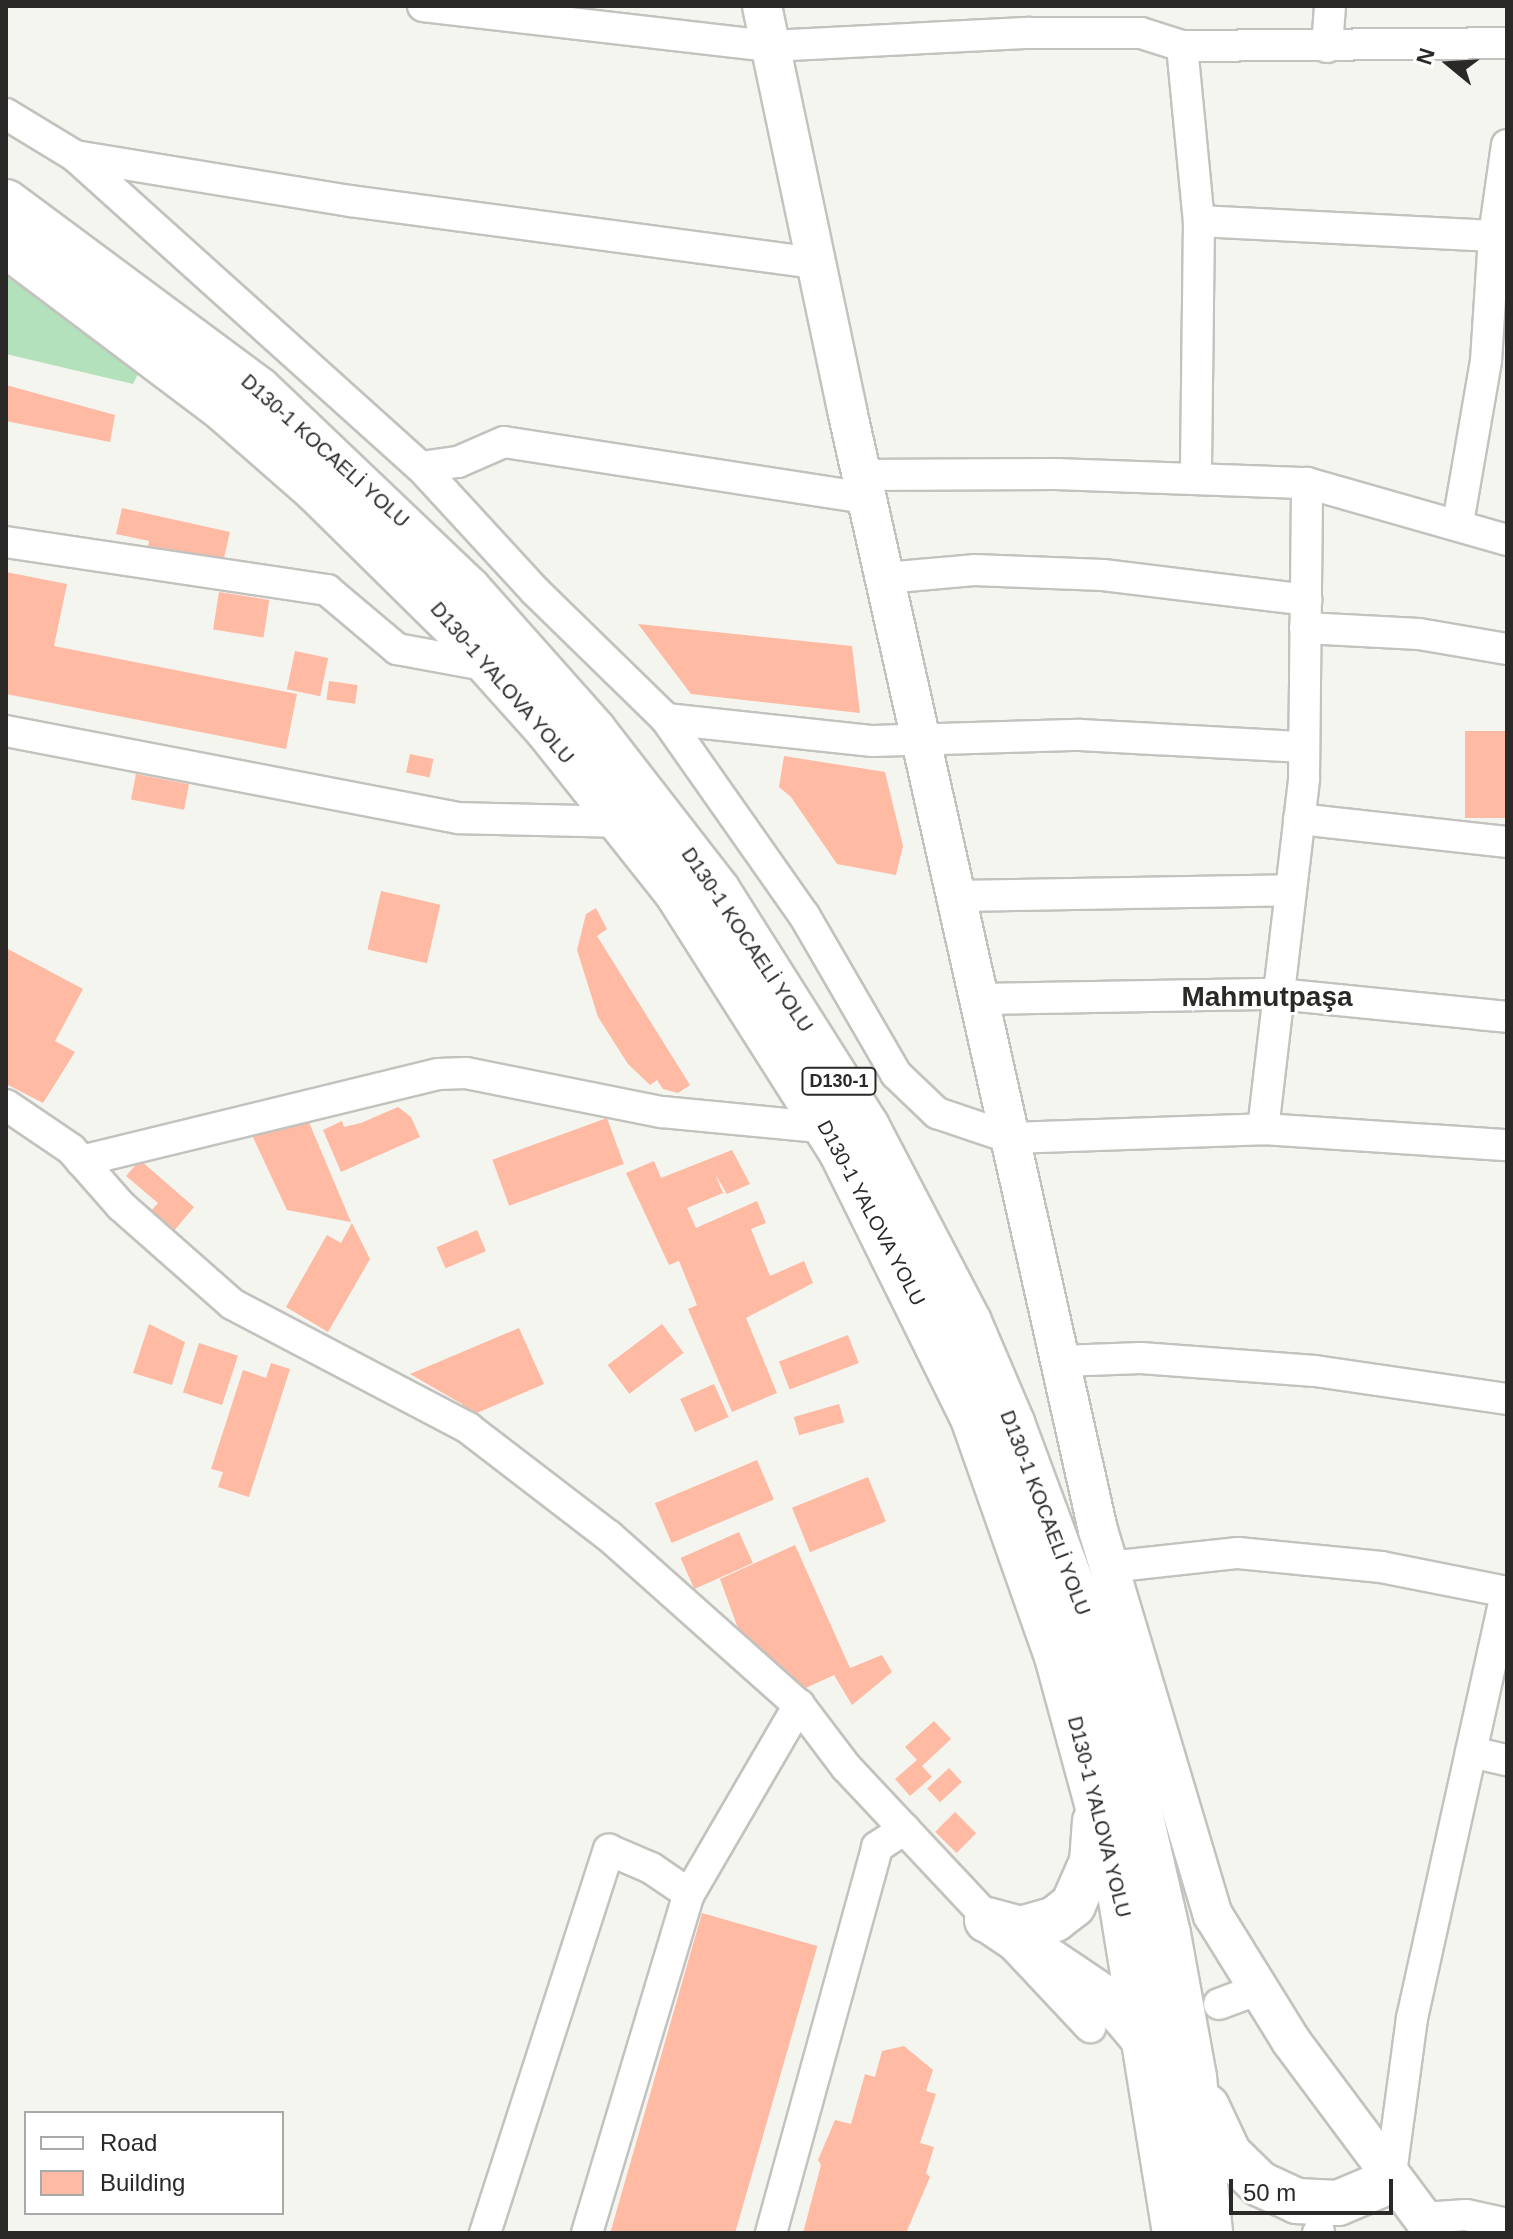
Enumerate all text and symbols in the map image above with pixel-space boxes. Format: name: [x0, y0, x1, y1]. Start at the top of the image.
north arrow: [1409, 24, 1489, 104]
text: N: [1411, 45, 1440, 68]
street label: D130-1 KOCAELİ YOLU: [236, 369, 414, 533]
street label: D130-1 YALOVA YOLU: [425, 597, 579, 769]
street label: D130-1 KOCAELİ YOLU: [676, 843, 818, 1037]
district label: Mahmutpaşa: [1181, 980, 1353, 1014]
road number: D130-1: [801, 1067, 877, 1095]
street label: D130-1 YALOVA YOLU: [812, 1115, 930, 1311]
street label: D130-1 KOCAELİ YOLU: [995, 1407, 1095, 1619]
street label: D130-1 YALOVA YOLU: [1062, 1713, 1136, 1921]
legend: [24, 2111, 284, 2215]
text: Road: [100, 2129, 157, 2156]
scale bar: [1233, 2163, 1397, 2213]
text: Building: [100, 2169, 185, 2196]
text: 50 m: [1243, 2179, 1296, 2206]

